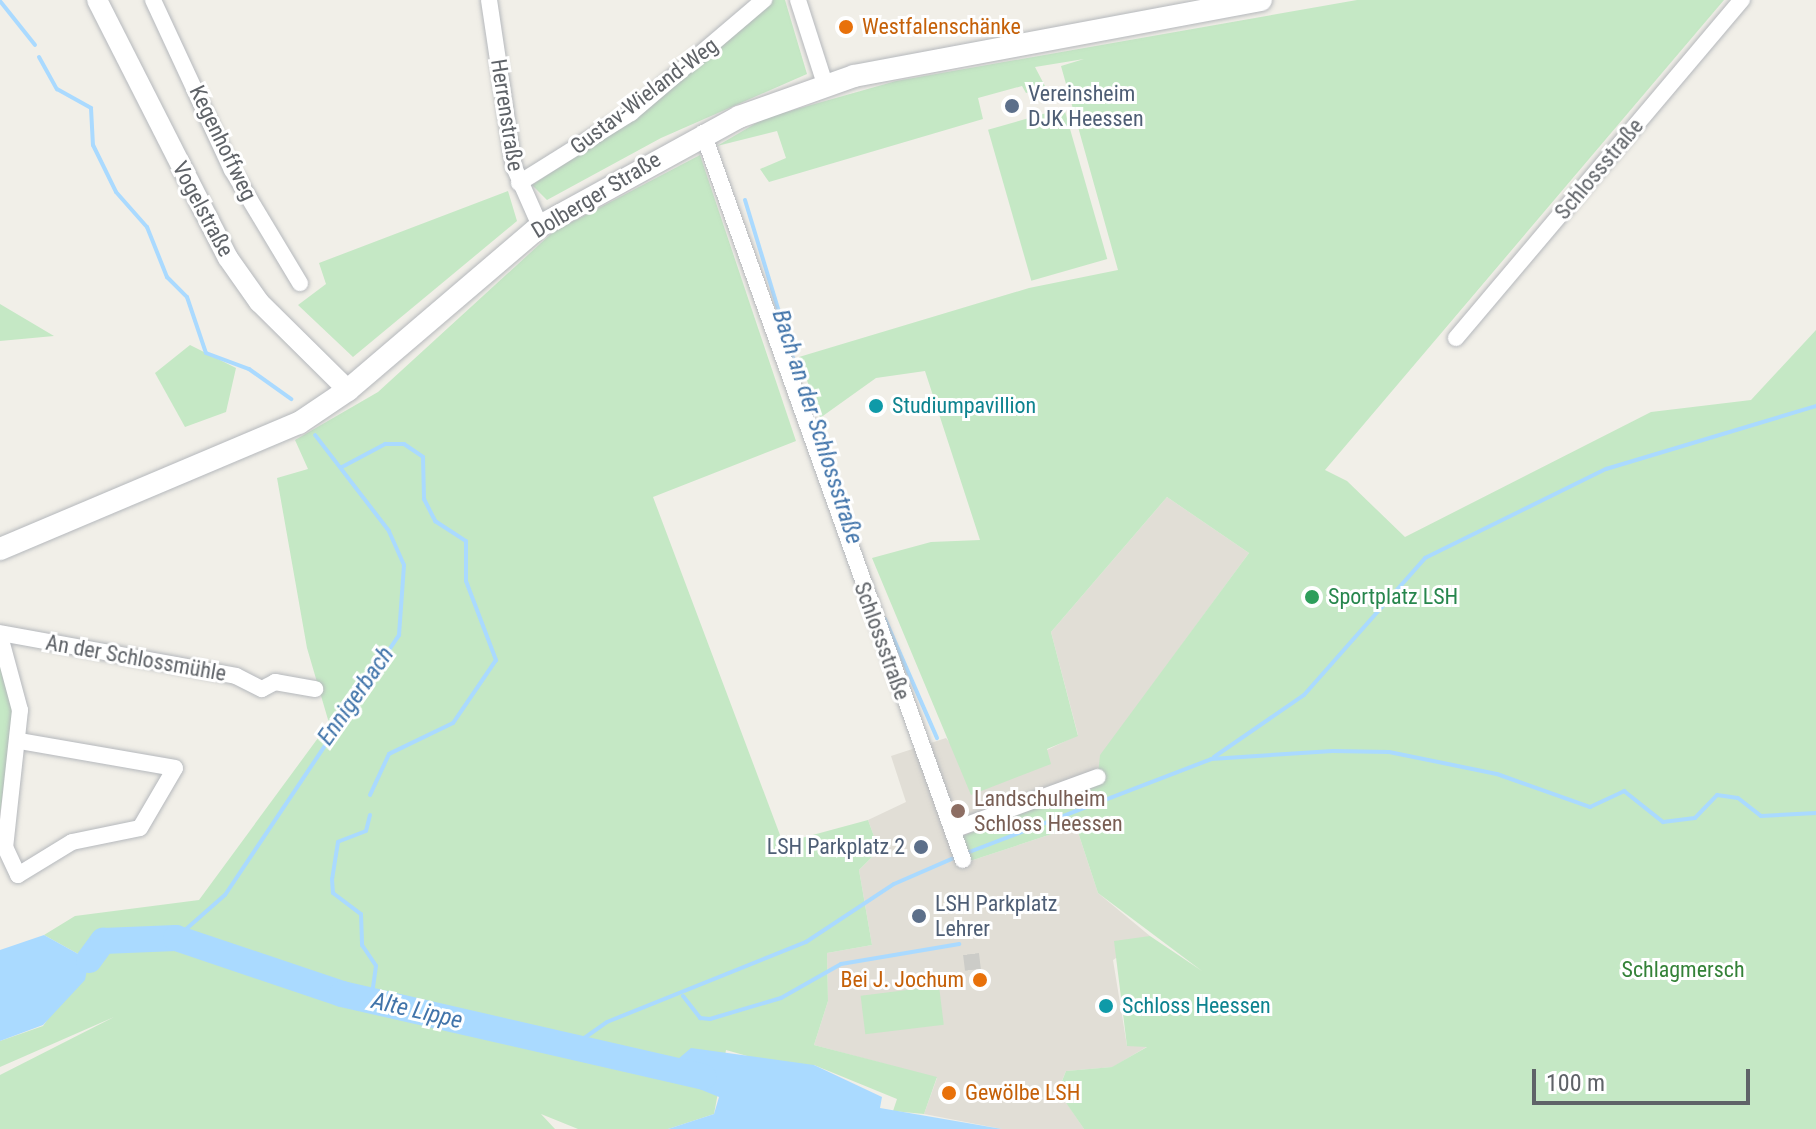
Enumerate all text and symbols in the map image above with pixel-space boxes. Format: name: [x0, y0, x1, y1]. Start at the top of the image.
place label: Westfalenschänke: [862, 14, 1021, 40]
marker: Westfalenschänke: [837, 18, 855, 36]
street label: Gustav-Wieland-Weg: [565, 32, 723, 160]
street label: Herrenstraße: [485, 57, 529, 173]
place label: Vereinsheim DJK Heessen: [1028, 80, 1144, 132]
street label: Kegenhoffweg: [184, 81, 262, 205]
marker: Vereinsheim DJK Heessen: [1003, 97, 1021, 115]
street label: Schlossstraße: [1549, 113, 1649, 225]
street label: Dolberger Straße: [527, 146, 665, 244]
street label: Vogelstraße: [167, 157, 239, 261]
water label: Bach an der Schlossstraße: [765, 306, 869, 548]
place label: Studiumpavillion: [892, 393, 1036, 419]
marker: Studiumpavillion: [867, 397, 885, 415]
street label: Schlossstraße: [848, 578, 916, 704]
place label: Sportplatz LSH: [1328, 584, 1458, 610]
marker: Sportplatz LSH: [1303, 588, 1321, 606]
street label: An der Schlossmühle: [44, 629, 228, 687]
water label: Ennigerbach: [312, 641, 400, 751]
place label: Landschulheim Schloss Heessen: [974, 785, 1123, 836]
marker: Landschulheim Schloss Heessen: [949, 802, 967, 820]
place label: LSH Parkplatz 2: [767, 834, 905, 860]
marker: LSH Parkplatz 2: [912, 838, 930, 856]
place label: LSH Parkplatz Lehrer: [935, 890, 1057, 942]
marker: LSH Parkplatz Lehrer: [910, 907, 928, 925]
park label: Schlagmersch: [1621, 957, 1745, 983]
place label: Bei J. Jochum: [840, 967, 964, 993]
marker: Bei J. Jochum: [971, 971, 989, 989]
water label: Alte Lippe: [369, 987, 465, 1035]
place label: Schloss Heessen: [1122, 993, 1271, 1019]
marker: Schloss Heessen: [1097, 997, 1115, 1015]
scale bar: [1536, 1053, 1754, 1103]
text: 100 m: [1546, 1069, 1605, 1097]
place label: Gewölbe LSH: [965, 1080, 1080, 1106]
marker: Gewölbe LSH: [940, 1084, 958, 1102]

